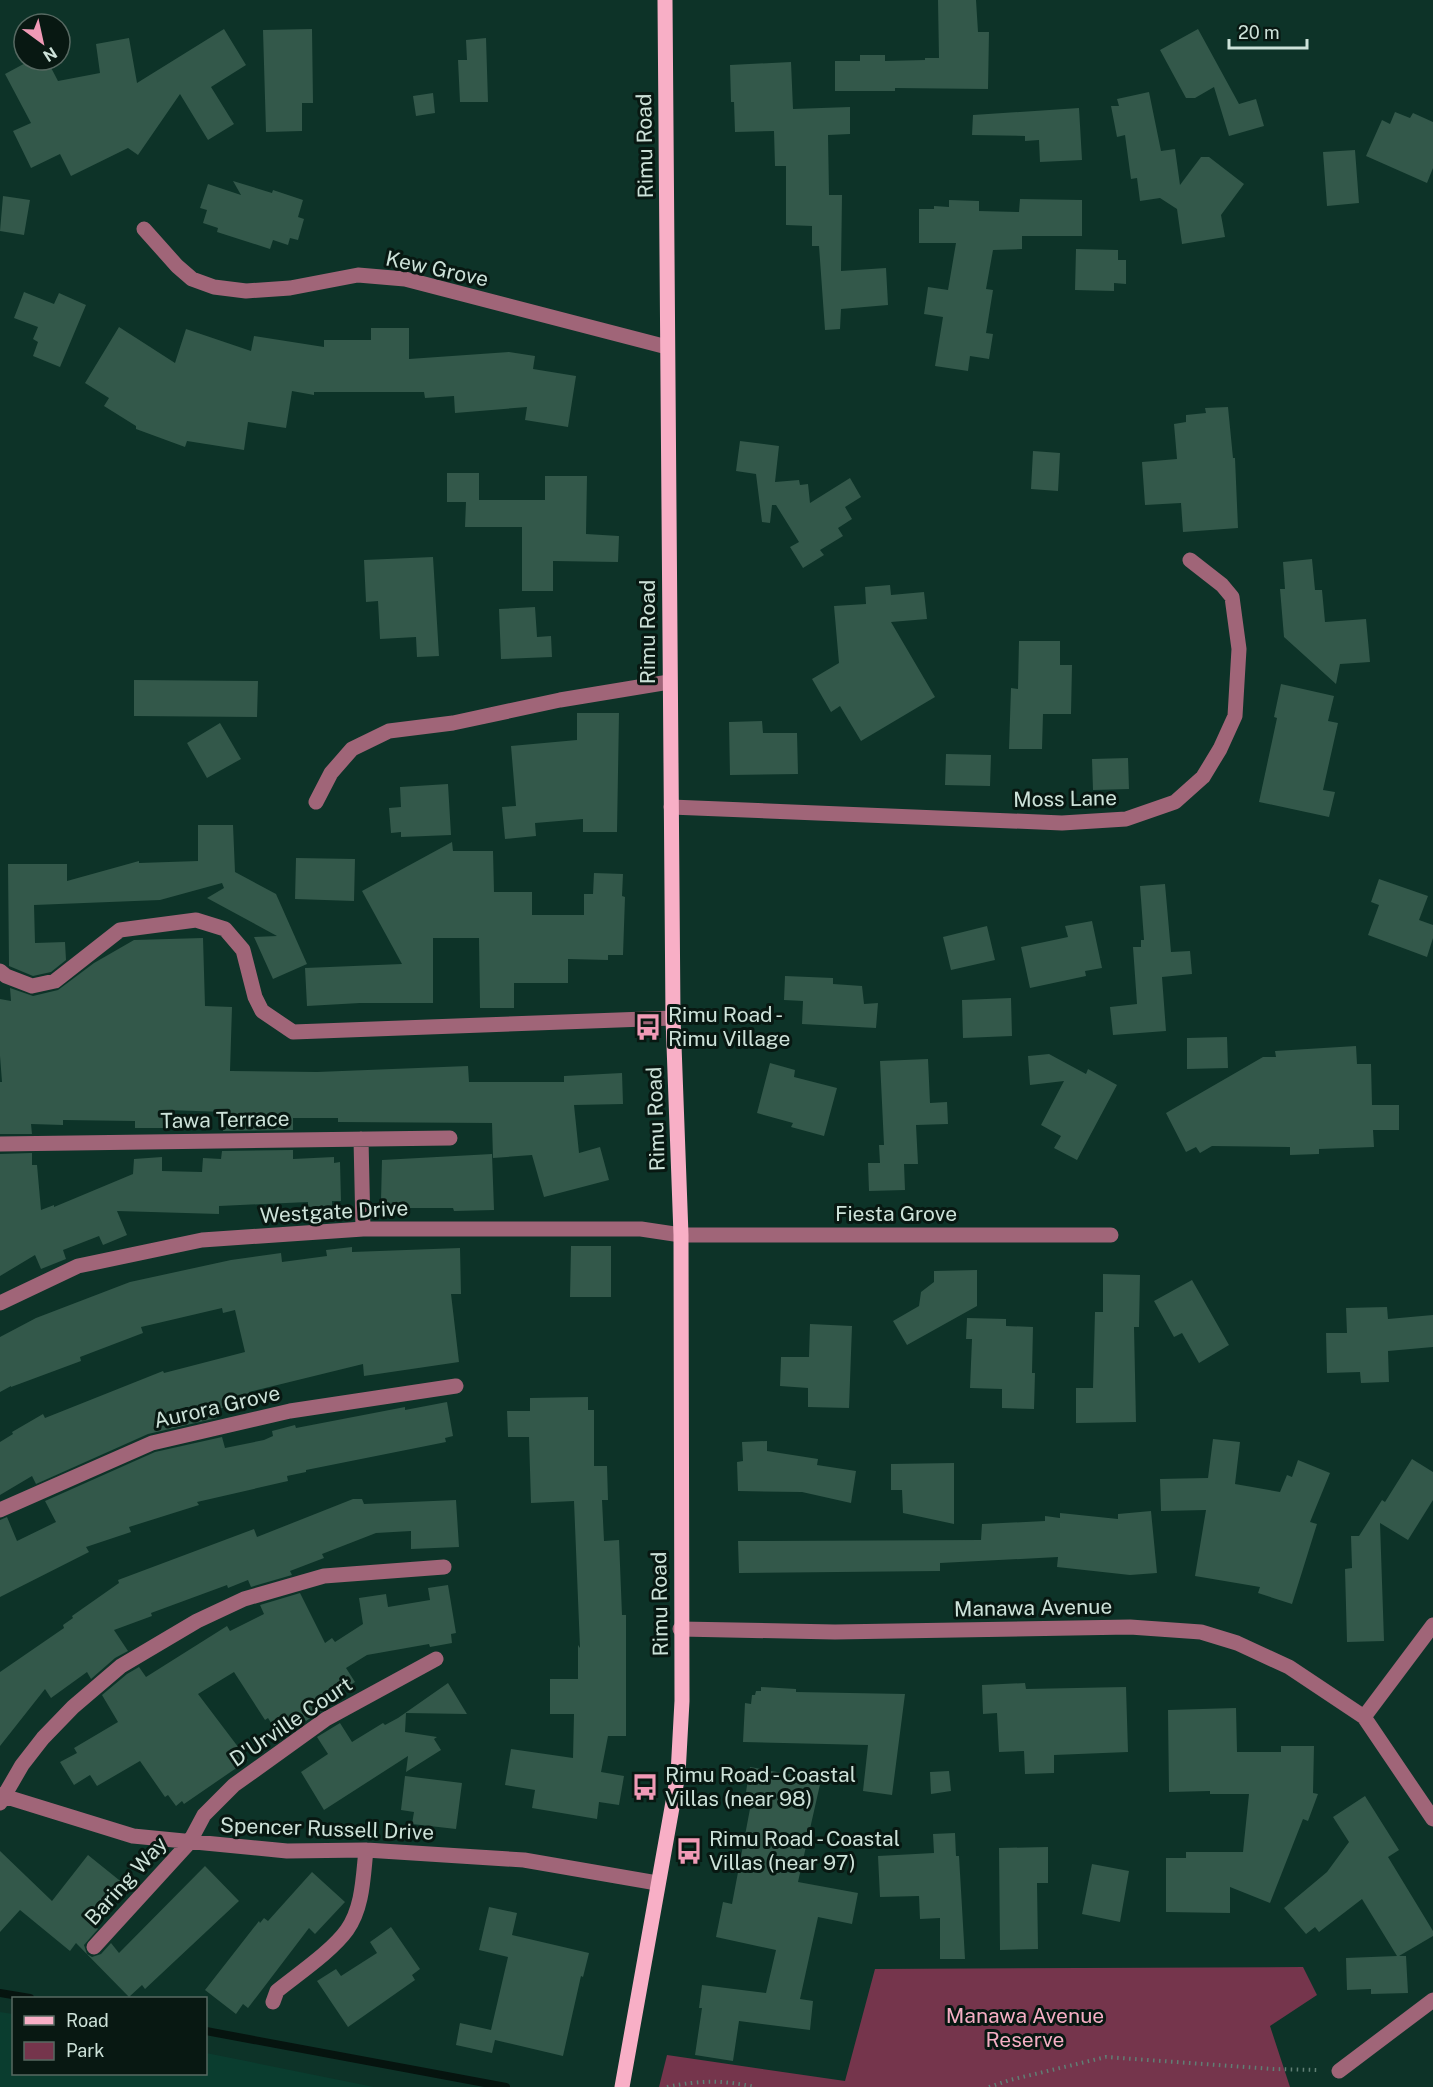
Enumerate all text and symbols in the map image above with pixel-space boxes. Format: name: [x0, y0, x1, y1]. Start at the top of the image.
north arrow: [12, 12, 72, 72]
scale bar: [1229, 12, 1307, 50]
text: 20 m: [1238, 22, 1280, 43]
text: N: [39, 43, 60, 66]
street label: Rimu Road: [631, 93, 658, 199]
street label: Kew Grove: [384, 245, 491, 292]
street label: Rimu Road: [635, 580, 660, 684]
street label: Moss Lane: [1013, 785, 1117, 812]
place label: Rimu Road - Rimu Village: [668, 1002, 790, 1051]
bus stop icon: Rimu Road - Rimu Village: [633, 1012, 663, 1042]
street label: Rimu Road: [641, 1066, 670, 1172]
street label: Tawa Terrace: [160, 1106, 290, 1133]
street label: Westgate Drive: [259, 1195, 409, 1228]
street label: Fiesta Grove: [835, 1201, 957, 1226]
street label: Aurora Grove: [151, 1380, 283, 1433]
street label: Rimu Road: [646, 1551, 673, 1657]
street label: Manawa Avenue: [954, 1594, 1112, 1621]
street label: D'Urville Court: [225, 1671, 357, 1772]
place label: Rimu Road - Coastal Villas (near 98): [665, 1762, 856, 1811]
bus stop icon: Rimu Road - Coastal Villas (near 98): [630, 1772, 660, 1802]
street label: Spencer Russell Drive: [220, 1812, 435, 1845]
place label: Rimu Road - Coastal Villas (near 97): [709, 1826, 900, 1875]
street label: Baring Way: [79, 1831, 172, 1930]
bus stop icon: Rimu Road - Coastal Villas (near 97): [674, 1836, 704, 1866]
legend: [12, 1997, 207, 2075]
park label: Manawa Avenue Reserve: [946, 2003, 1104, 2052]
text: Road: [66, 2010, 109, 2031]
text: Park: [66, 2040, 104, 2061]

